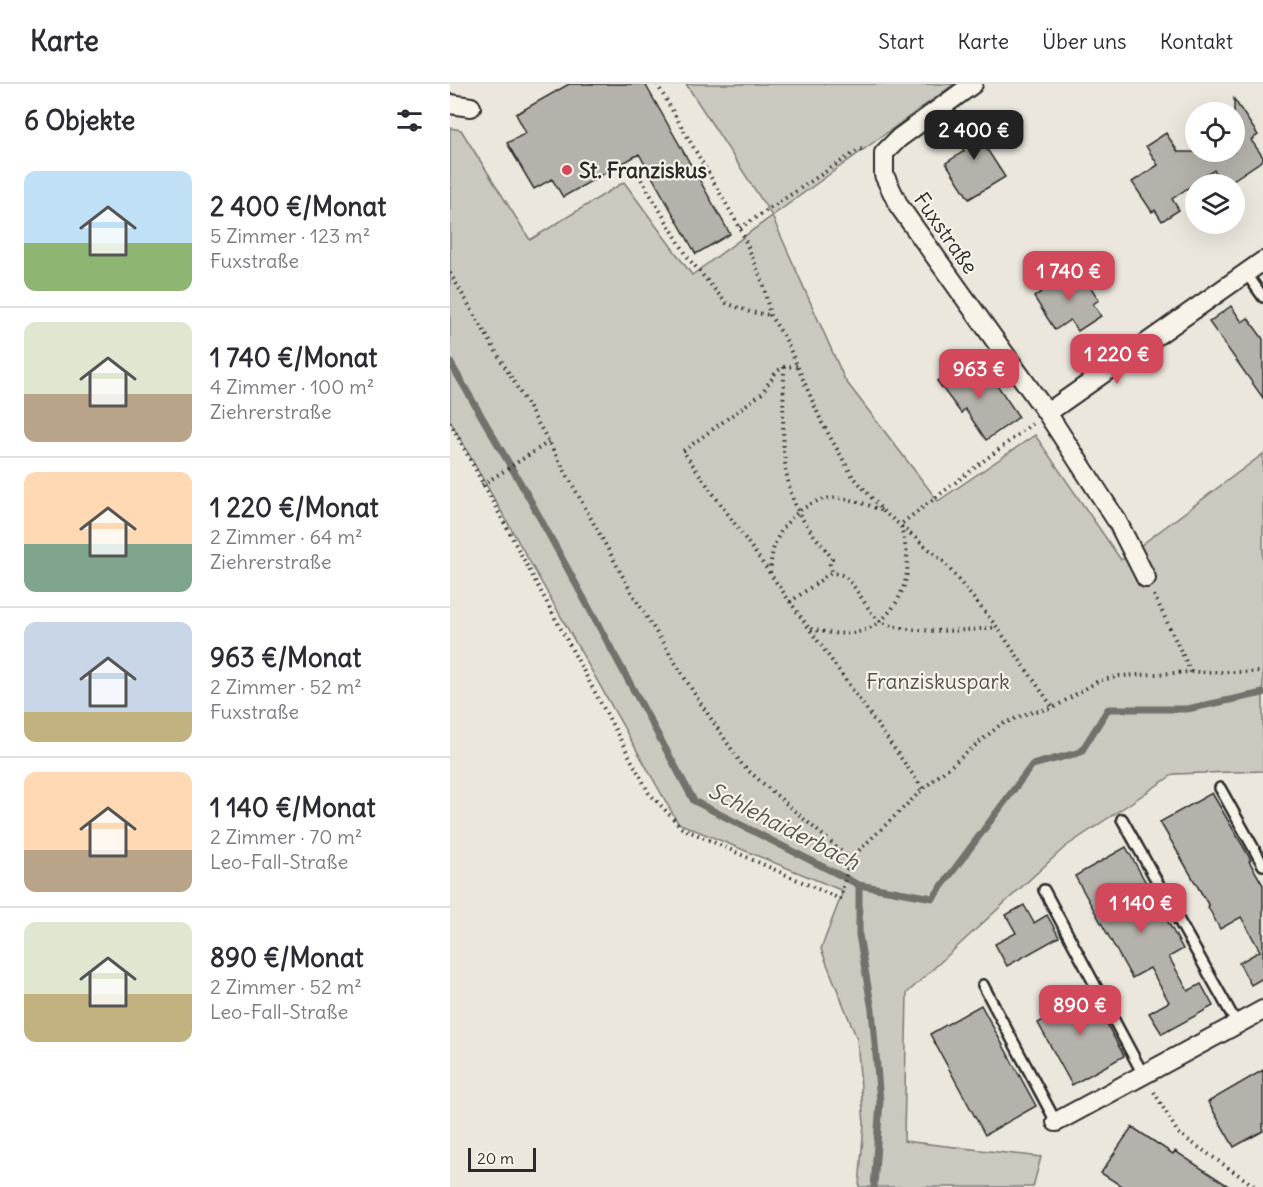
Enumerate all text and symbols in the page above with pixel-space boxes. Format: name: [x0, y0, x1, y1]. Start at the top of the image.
text: Karte: [30, 23, 99, 59]
text: Start: [878, 28, 924, 55]
text: Karte: [957, 28, 1009, 55]
text: Über uns: [1042, 28, 1127, 55]
text: Kontakt: [1160, 28, 1233, 55]
map controls: [1185, 102, 1245, 234]
button: locate: [1185, 102, 1245, 162]
text: 6 Objekte: [24, 104, 135, 137]
icon: filters: [393, 104, 426, 137]
pin: 2 400 €: [919, 110, 1029, 161]
text: 2 400 €: [938, 117, 1010, 142]
place label: St. Franziskus: [579, 157, 708, 184]
marker: St. Franziskus: [560, 163, 574, 177]
button: layers: [1185, 174, 1245, 234]
street label: Fuxstraße: [908, 187, 984, 279]
text: 2 400 €/Monat: [210, 190, 386, 223]
icon: home: [72, 195, 144, 267]
text: 5 Zimmer · 123 m²: [210, 223, 370, 248]
text: Fuxstraße: [210, 248, 299, 273]
pin: 1 740 €: [1014, 251, 1124, 302]
text: 1 740 €: [1037, 258, 1101, 283]
pin: 1 220 €: [1062, 334, 1172, 385]
text: 1 740 €/Monat: [210, 341, 377, 374]
text: 1 220 €: [1084, 341, 1150, 366]
icon: home: [72, 346, 144, 418]
pin: 963 €: [937, 349, 1021, 400]
text: 963 €: [953, 356, 1005, 381]
text: 4 Zimmer · 100 m²: [210, 374, 374, 399]
text: Ziehrerstraße: [210, 399, 332, 424]
text: 1 220 €/Monat: [210, 491, 379, 524]
icon: home: [72, 496, 144, 568]
text: 2 Zimmer · 64 m²: [210, 524, 362, 549]
text: Ziehrerstraße: [210, 549, 332, 574]
text: 963 €/Monat: [210, 641, 361, 674]
icon: home: [72, 646, 144, 718]
park label: Franziskuspark: [866, 668, 1010, 695]
text: 2 Zimmer · 52 m²: [210, 674, 362, 699]
text: Fuxstraße: [210, 699, 299, 724]
water label: Schlehaiderbach: [704, 776, 865, 877]
text: 1 140 €/Monat: [210, 791, 375, 824]
icon: home: [72, 796, 144, 868]
text: 2 Zimmer · 70 m²: [210, 824, 362, 849]
text: Leo-Fall-Straße: [210, 849, 348, 874]
pin: 1 140 €: [1086, 883, 1196, 934]
text: 1 140 €: [1110, 890, 1172, 915]
text: 890 €/Monat: [210, 941, 364, 974]
icon: home: [72, 946, 144, 1018]
text: 2 Zimmer · 52 m²: [210, 974, 362, 999]
pin: 890 €: [1038, 985, 1122, 1036]
text: 890 €: [1053, 992, 1107, 1017]
text: Leo-Fall-Straße: [210, 999, 348, 1024]
scale bar: [468, 1145, 536, 1172]
text: 20 m: [477, 1148, 514, 1168]

